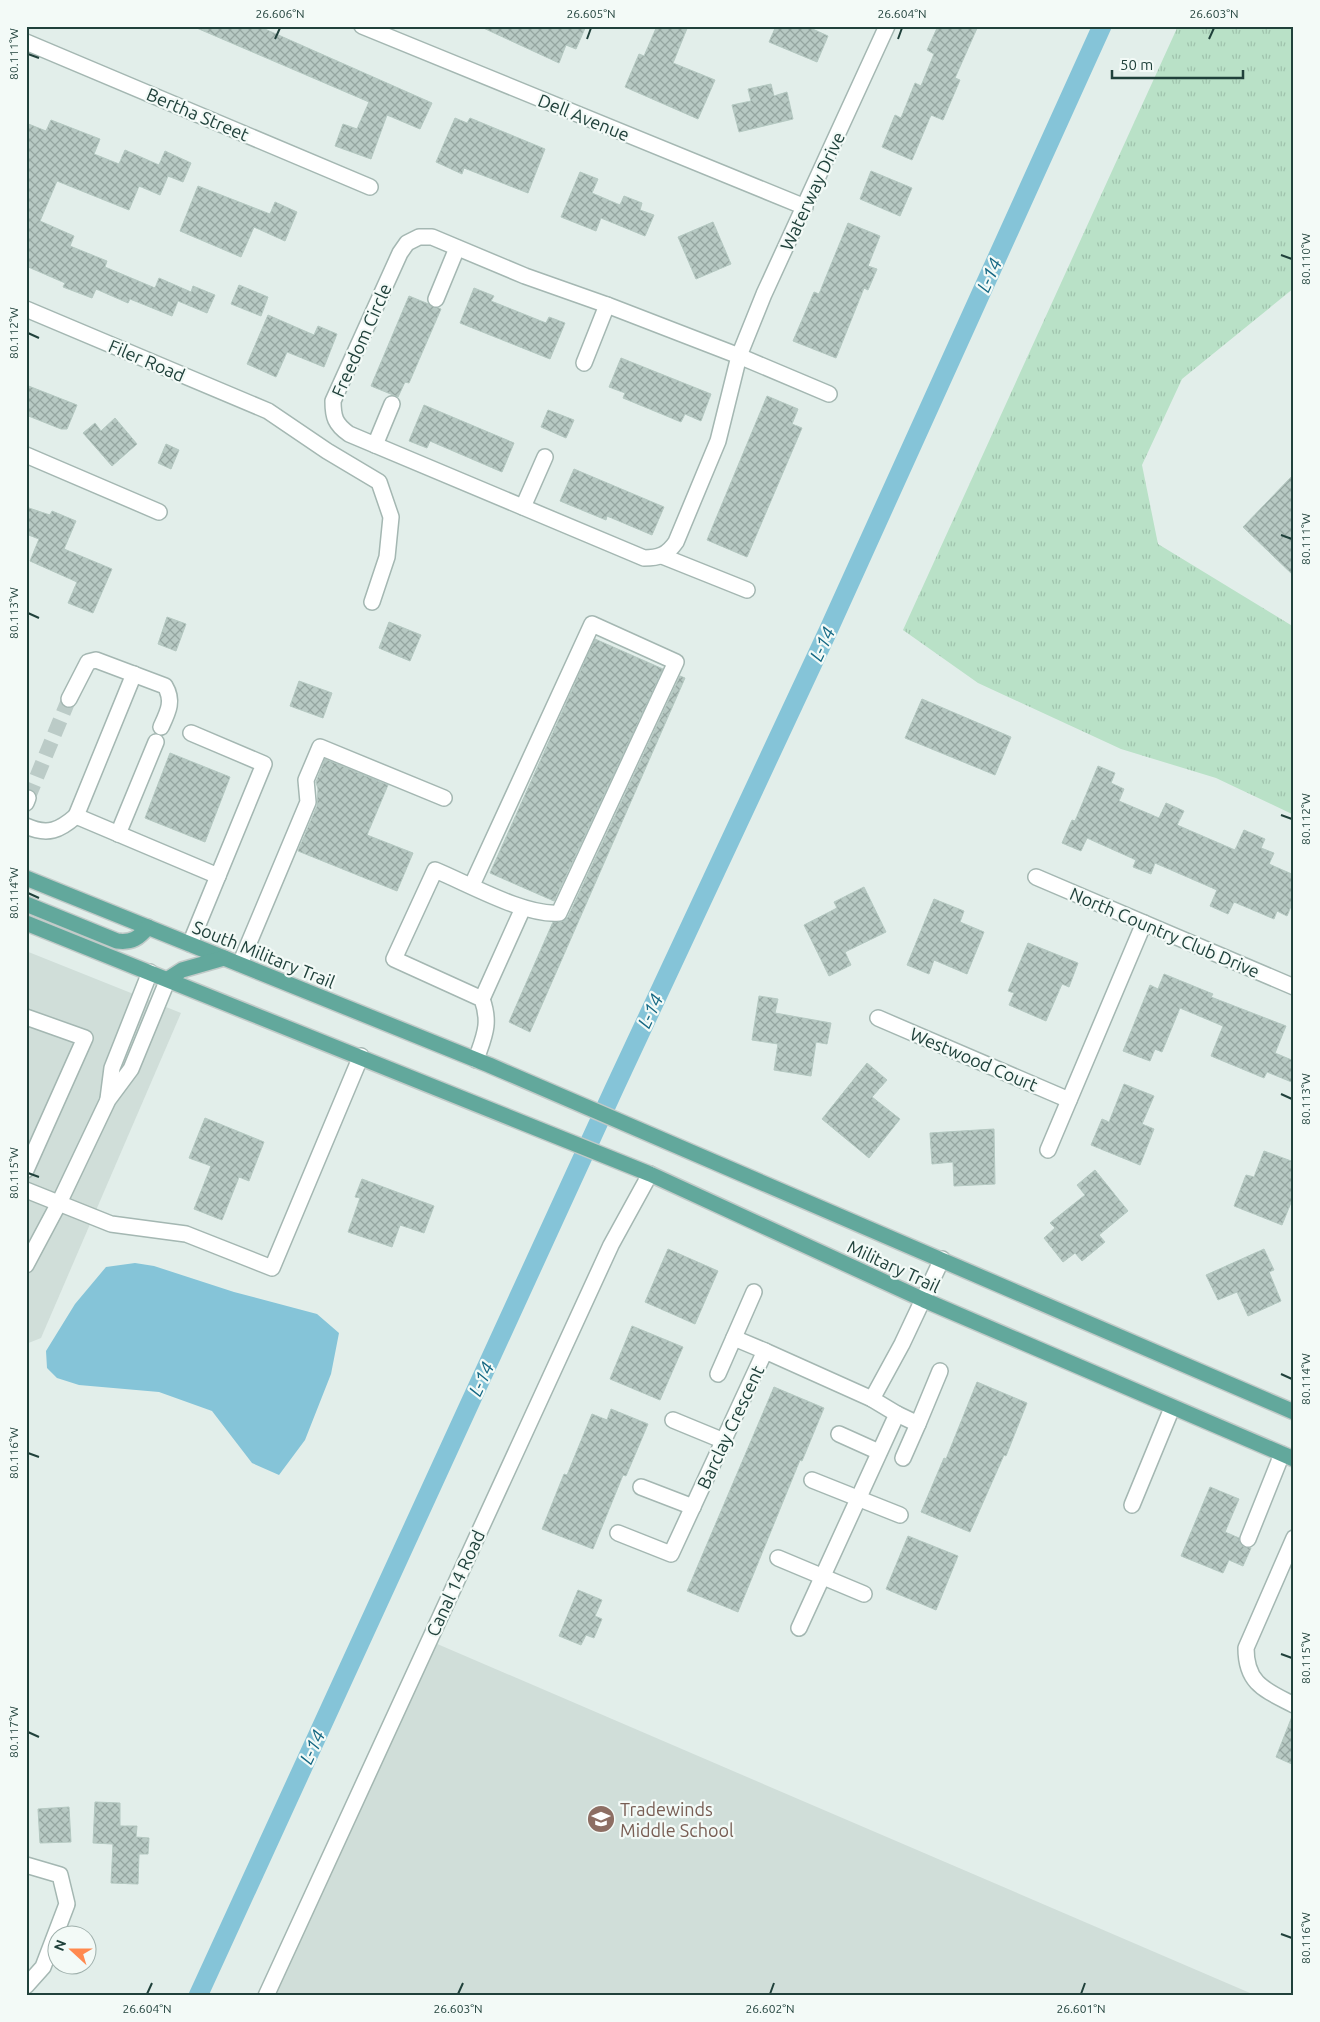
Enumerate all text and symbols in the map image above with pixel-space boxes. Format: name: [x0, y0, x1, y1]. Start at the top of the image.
text: 26.606°N: [255, 7, 305, 20]
text: 26.605°N: [566, 7, 616, 20]
text: 26.604°N: [877, 7, 927, 20]
text: 26.603°N: [1189, 7, 1239, 20]
text: 80.111°W: [7, 28, 20, 80]
scale bar: [1112, 48, 1244, 80]
text: 50 m: [1120, 56, 1153, 73]
street label: Bertha Street: [144, 83, 252, 145]
street label: Dell Avenue: [535, 90, 633, 144]
street label: Waterway Drive: [776, 129, 848, 253]
text: 80.110°W: [1299, 233, 1312, 285]
water label: L-14: [972, 254, 1006, 295]
street label: Freedom Circle: [327, 280, 395, 400]
text: 80.112°W: [7, 307, 20, 359]
street label: Filer Road: [106, 335, 188, 385]
text: 80.111°W: [1299, 513, 1312, 565]
text: 80.113°W: [7, 587, 20, 639]
water label: L-14: [805, 623, 839, 664]
text: 80.112°W: [1299, 793, 1312, 845]
text: 80.114°W: [7, 867, 20, 919]
street label: North Country Club Drive: [1067, 883, 1263, 981]
street label: South Military Trail: [190, 916, 338, 992]
water label: L-14: [633, 990, 667, 1031]
street label: Westwood Court: [907, 1023, 1041, 1095]
text: 80.113°W: [1299, 1073, 1312, 1125]
text: 80.115°W: [7, 1147, 20, 1199]
street label: Military Trail: [844, 1236, 944, 1296]
text: 80.114°W: [1299, 1353, 1312, 1405]
water label: L-14: [464, 1358, 498, 1399]
street label: Barclay Crescent: [693, 1362, 767, 1492]
text: 80.116°W: [7, 1427, 20, 1479]
street label: Canal 14 Road: [422, 1527, 488, 1639]
text: 80.115°W: [1299, 1632, 1312, 1684]
text: 80.117°W: [7, 1706, 20, 1758]
water label: L-14: [295, 1726, 329, 1767]
place label: Tradewinds Middle School: [620, 1799, 734, 1840]
school or university icon: Tradewinds Middle School: [586, 1804, 616, 1834]
text: 80.116°W: [1299, 1912, 1312, 1964]
north arrow: [48, 1924, 98, 1974]
text: N: [51, 1938, 69, 1953]
text: 26.604°N: [122, 2002, 172, 2015]
text: 26.603°N: [433, 2002, 483, 2015]
text: 26.602°N: [745, 2002, 795, 2015]
text: 26.601°N: [1056, 2002, 1106, 2015]

